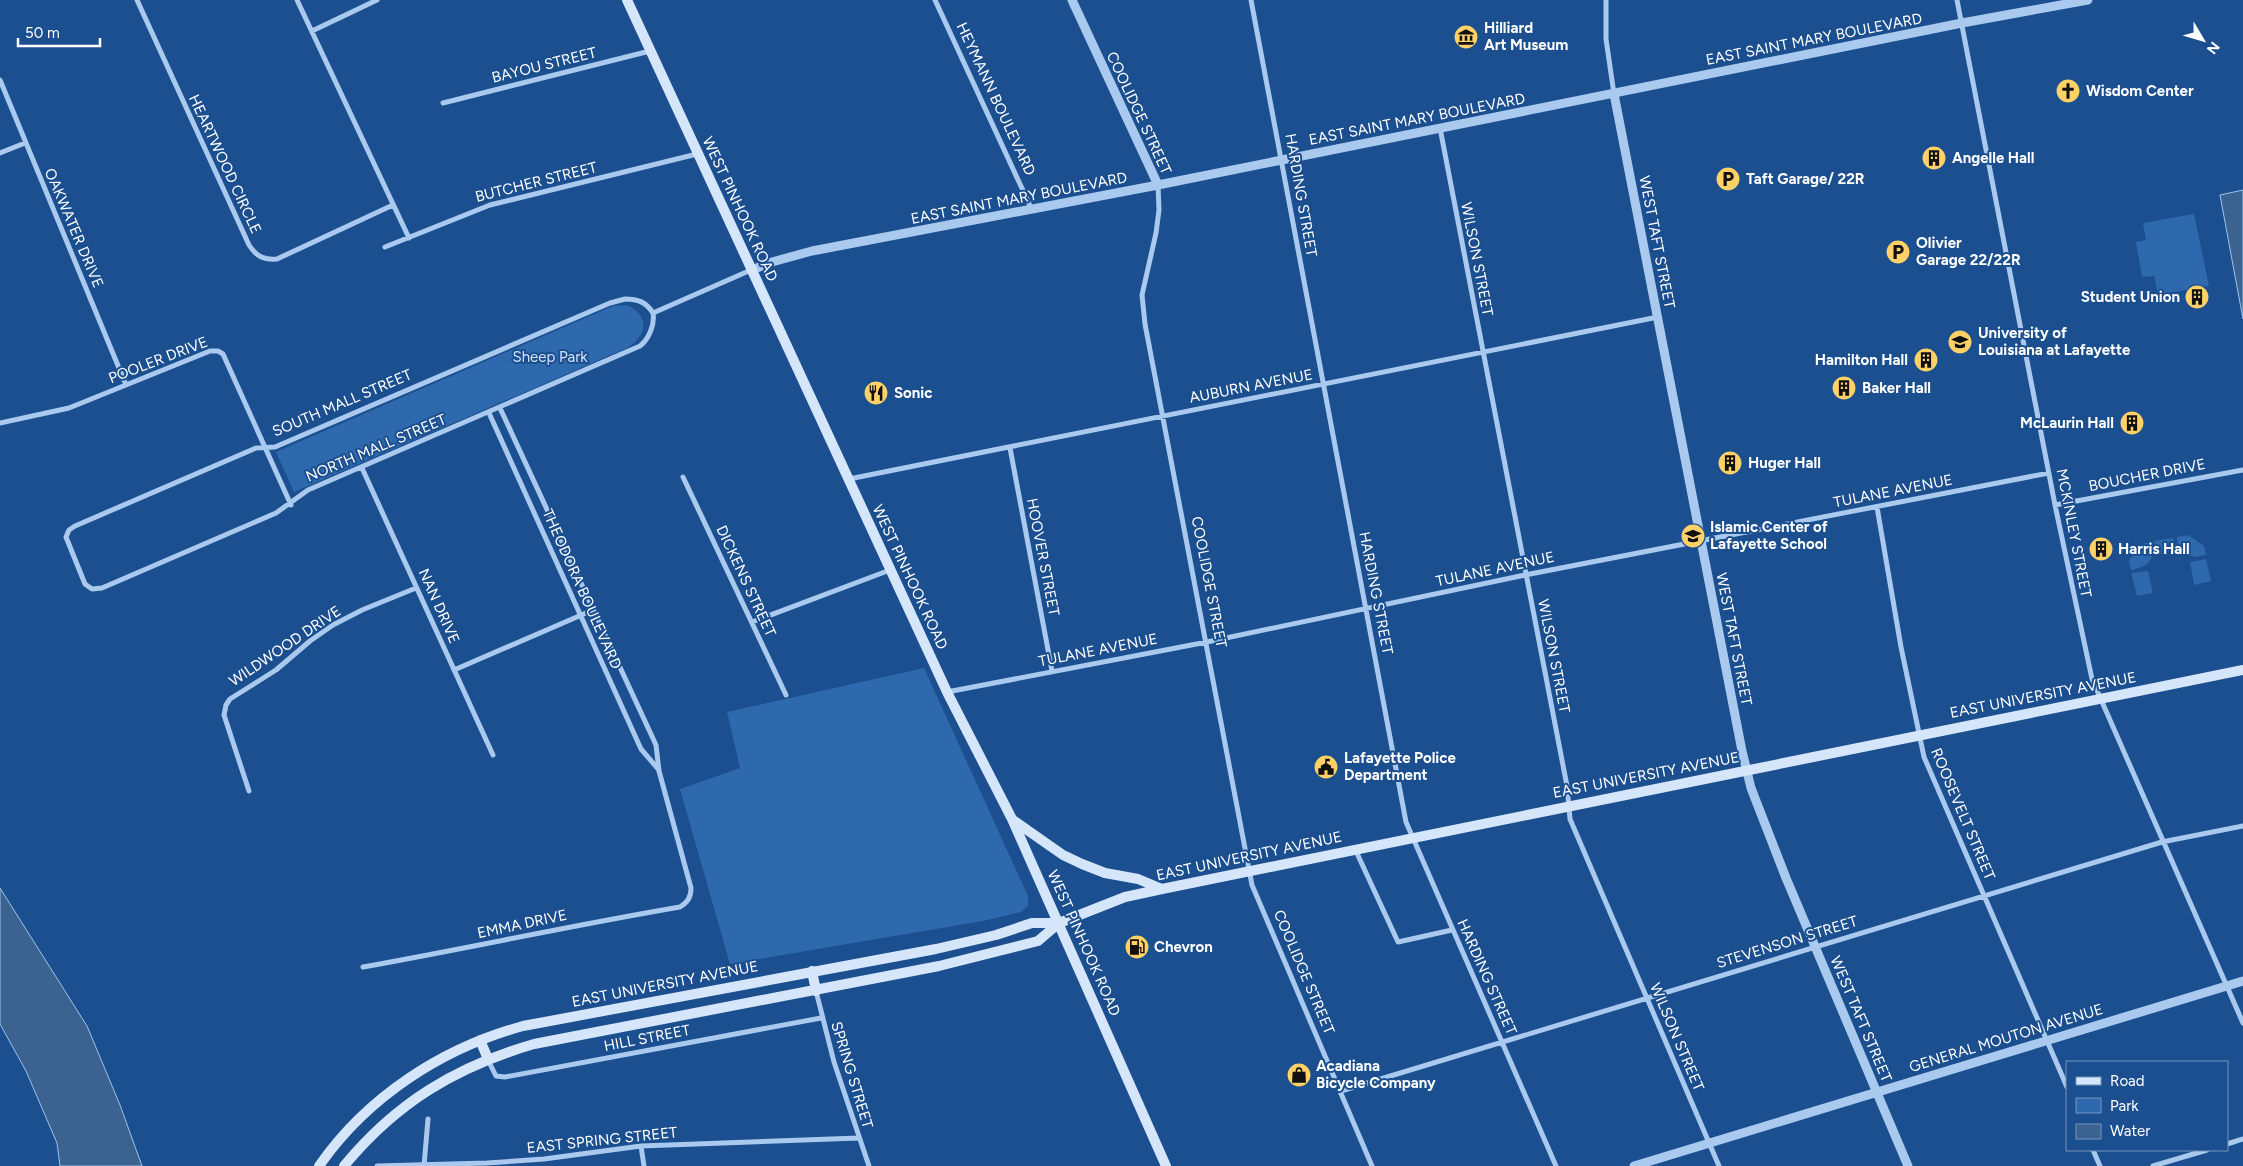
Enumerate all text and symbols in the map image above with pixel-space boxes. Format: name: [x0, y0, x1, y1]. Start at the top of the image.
street label: EAST SAINT MARY BOULEVARD: [1704, 9, 1924, 69]
scale bar: [18, 15, 100, 47]
north arrow: [2178, 15, 2228, 65]
place label: Hilliard Art Museum: [1484, 19, 1568, 54]
street label: HEYMANN BOULEVARD: [953, 20, 1039, 178]
text: 50 m: [25, 24, 60, 42]
museum icon: Hilliard Art Museum: [1453, 24, 1479, 50]
text: N: [2203, 38, 2223, 57]
street label: BAYOU STREET: [490, 43, 599, 87]
street label: COOLIDGE STREET: [1103, 49, 1176, 178]
church icon: Wisdom Center: [2055, 78, 2081, 104]
place label: Wisdom Center: [2086, 82, 2194, 100]
street label: EAST SAINT MARY BOULEVARD: [1307, 89, 1527, 149]
street label: HEARTWOOD CIRCLE: [185, 92, 265, 236]
street label: HARDING STREET: [1281, 132, 1321, 259]
street label: WEST PINHOOK ROAD: [699, 134, 781, 284]
building icon: Angelle Hall: [1921, 145, 1947, 171]
place label: Angelle Hall: [1952, 149, 2034, 167]
street label: BUTCHER STREET: [473, 158, 599, 206]
street label: OAKWATER DRIVE: [41, 166, 107, 290]
parking icon: Taft Garage/ 22R: [1715, 166, 1741, 192]
street label: EAST SAINT MARY BOULEVARD: [909, 168, 1129, 228]
place label: Taft Garage/ 22R: [1746, 170, 1865, 188]
street label: WEST TAFT STREET: [1635, 174, 1679, 311]
street label: WILSON STREET: [1457, 201, 1497, 318]
place label: Olivier Garage 22/22R: [1916, 234, 2021, 269]
parking icon: Olivier Garage 22/22R: [1885, 239, 1911, 265]
building icon: Student Union: [2184, 284, 2210, 310]
place label: Student Union: [2081, 288, 2180, 306]
place label: University of Louisiana at Lafayette: [1978, 324, 2131, 359]
school or university icon: University of Louisiana at Lafayette: [1947, 329, 1973, 355]
street label: POOLER DRIVE: [106, 333, 210, 387]
building icon: Hamilton Hall: [1913, 347, 1939, 373]
park label: Sheep Park: [512, 348, 588, 366]
place label: Hamilton Hall: [1815, 351, 1908, 369]
street label: SOUTH MALL STREET: [270, 365, 415, 441]
street label: AUBURN AVENUE: [1188, 365, 1314, 407]
building icon: Baker Hall: [1831, 375, 1857, 401]
place label: Baker Hall: [1862, 379, 1931, 397]
restaurant icon: Sonic: [863, 380, 889, 406]
place label: Sonic: [894, 384, 932, 402]
street label: NORTH MALL STREET: [303, 410, 450, 486]
building icon: McLaurin Hall: [2119, 410, 2145, 436]
place label: McLaurin Hall: [2020, 414, 2114, 432]
building icon: Huger Hall: [1717, 450, 1743, 476]
place label: Huger Hall: [1748, 454, 1821, 472]
street label: BOUCHER DRIVE: [2087, 455, 2207, 495]
street label: MCKINLEY STREET: [2053, 467, 2095, 600]
street label: TULANE AVENUE: [1832, 471, 1954, 511]
street label: HOOVER STREET: [1023, 497, 1063, 618]
street label: WEST PINHOOK ROAD: [869, 502, 951, 652]
street label: THEODORA BOULEVARD: [539, 506, 625, 672]
street label: COOLIDGE STREET: [1187, 515, 1231, 650]
place label: Islamic Center of Lafayette School: [1710, 518, 1828, 553]
street label: DICKENS STREET: [712, 523, 780, 640]
school or university icon: Islamic Center of Lafayette School: [1680, 523, 1706, 549]
street label: HARDING STREET: [1355, 530, 1397, 657]
building icon: Harris Hall: [2088, 536, 2114, 562]
place label: Harris Hall: [2118, 540, 2190, 558]
street label: TULANE AVENUE: [1434, 548, 1556, 590]
street label: NAN DRIVE: [414, 566, 464, 646]
street label: WEST TAFT STREET: [1712, 571, 1756, 708]
street label: WILSON STREET: [1534, 598, 1574, 715]
street label: WILDWOOD DRIVE: [226, 602, 344, 690]
street label: TULANE AVENUE: [1037, 630, 1159, 670]
street label: EAST UNIVERSITY AVENUE: [1948, 668, 2138, 722]
street label: ROOSEVELT STREET: [1927, 745, 1999, 883]
street label: EAST UNIVERSITY AVENUE: [1551, 748, 1741, 802]
place label: Lafayette Police Department: [1344, 749, 1456, 784]
public building icon: Lafayette Police Department: [1313, 754, 1339, 780]
street label: EAST UNIVERSITY AVENUE: [1155, 828, 1343, 884]
street label: WEST PINHOOK ROAD: [1044, 867, 1124, 1019]
street label: EMMA DRIVE: [476, 906, 568, 942]
street label: COOLIDGE STREET: [1270, 907, 1339, 1037]
street label: STEVENSON STREET: [1714, 912, 1860, 972]
street label: HARDING STREET: [1453, 916, 1521, 1038]
fuel station icon: Chevron: [1124, 934, 1150, 960]
place label: Chevron: [1154, 938, 1213, 956]
street label: WEST TAFT STREET: [1826, 953, 1896, 1085]
street label: EAST UNIVERSITY AVENUE: [570, 957, 760, 1011]
street label: WILSON STREET: [1646, 980, 1708, 1094]
street label: GENERAL MOUTON AVENUE: [1907, 1000, 2105, 1076]
street label: SPRING STREET: [827, 1019, 877, 1131]
street label: HILL STREET: [602, 1021, 692, 1055]
place label: Acadiana Bicycle Company: [1316, 1057, 1436, 1092]
legend: [2066, 1061, 2228, 1151]
shop icon: Acadiana Bicycle Company: [1286, 1062, 1312, 1088]
text: Road: [2110, 1072, 2145, 1090]
text: Park: [2110, 1097, 2139, 1115]
text: Water: [2110, 1122, 2150, 1140]
street label: EAST SPRING STREET: [526, 1123, 679, 1157]

